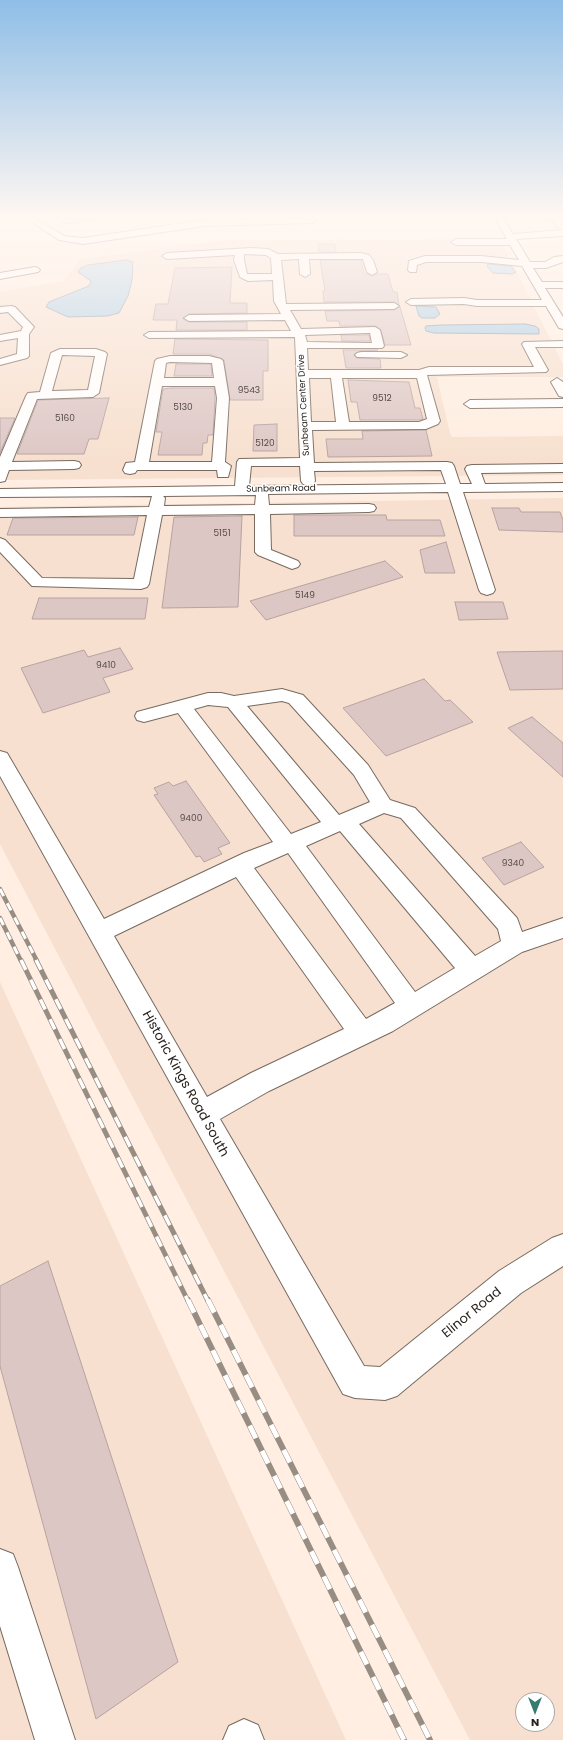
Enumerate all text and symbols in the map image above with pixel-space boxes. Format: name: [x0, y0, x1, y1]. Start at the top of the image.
street label: Sunbeam Center Drive: [296, 354, 312, 456]
house number: 9543: [238, 386, 260, 396]
house number: 9512: [372, 394, 392, 404]
house number: 5130: [173, 403, 193, 413]
house number: 5160: [55, 414, 75, 424]
house number: 5120: [255, 439, 275, 449]
street label: Sunbeam Road: [246, 483, 316, 495]
house number: 5151: [213, 529, 231, 539]
house number: 5149: [295, 591, 315, 601]
house number: 9410: [96, 661, 116, 671]
house number: 9400: [180, 814, 202, 824]
house number: 9340: [502, 859, 524, 869]
street label: Historic Kings Road South: [138, 1008, 232, 1160]
street label: Elinor Road: [439, 1284, 505, 1342]
north arrow: [515, 1692, 555, 1732]
text: N: [531, 1715, 539, 1731]

